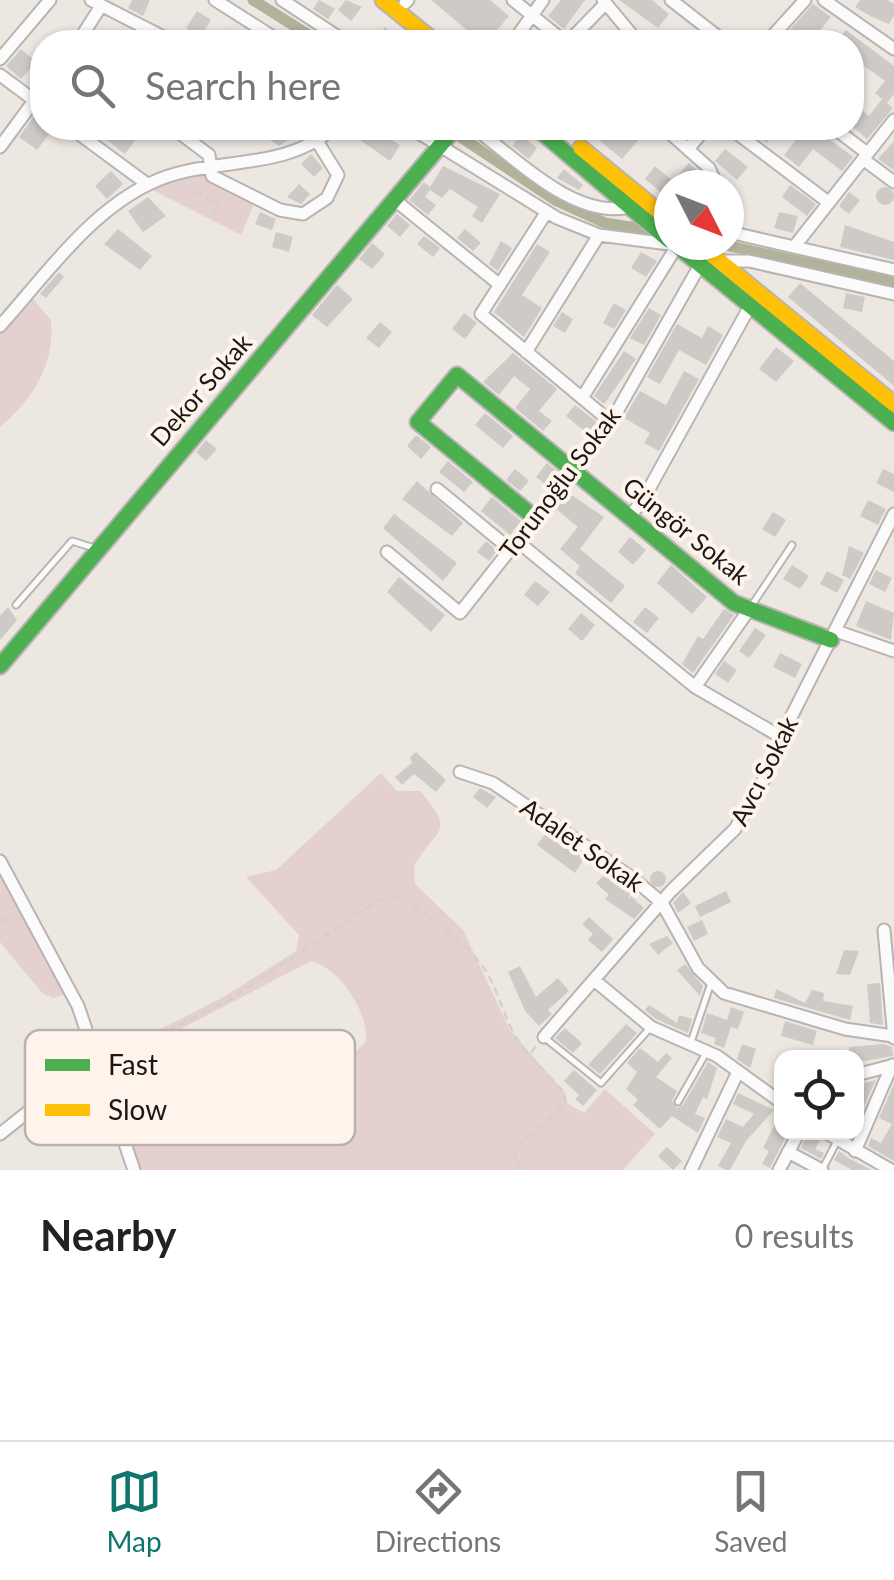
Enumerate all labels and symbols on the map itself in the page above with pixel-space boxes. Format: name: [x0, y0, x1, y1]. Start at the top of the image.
north arrow: [654, 170, 744, 260]
street label: Dekor Sokak: [143, 327, 257, 452]
street label: Torunoğlu Sokak: [493, 401, 626, 564]
street label: Güngör Sokak: [618, 470, 756, 590]
street label: Avcı Sokak: [723, 711, 803, 830]
street label: Adalet Sokak: [515, 791, 650, 898]
legend: [25, 1030, 355, 1145]
text: Fast: [108, 1047, 158, 1081]
text: Slow: [108, 1092, 167, 1126]

